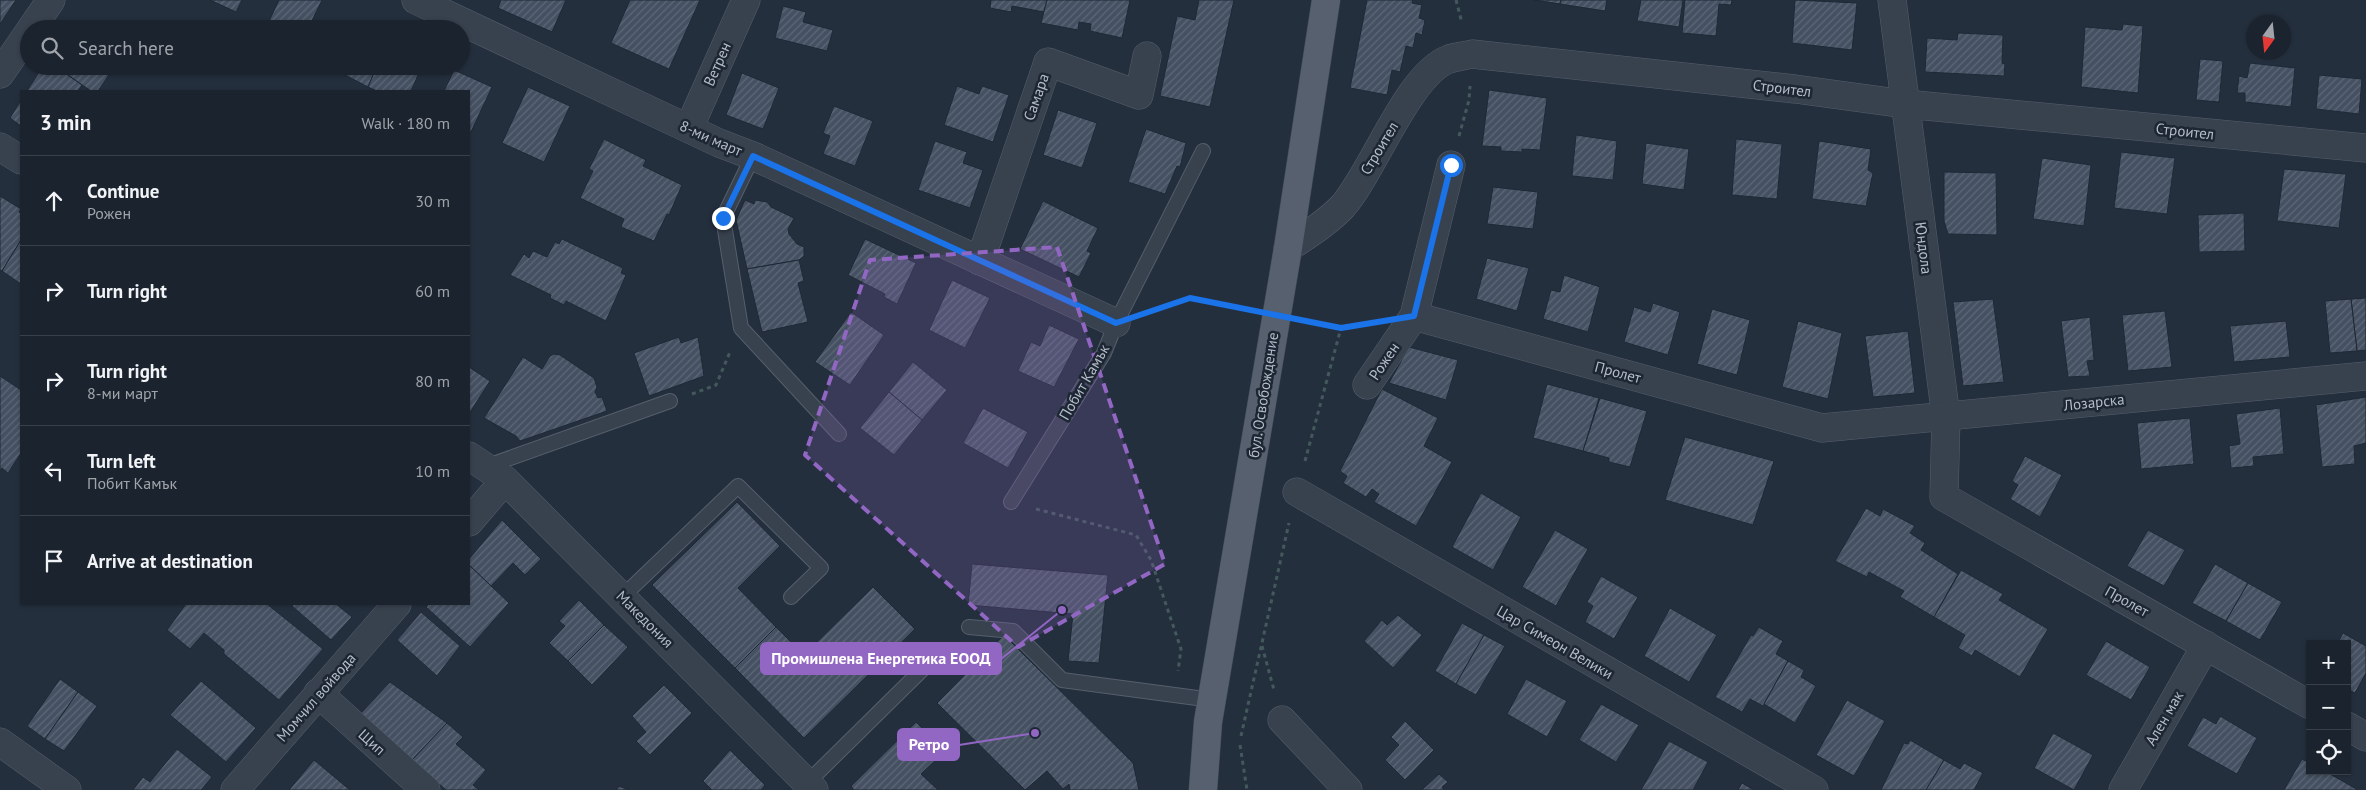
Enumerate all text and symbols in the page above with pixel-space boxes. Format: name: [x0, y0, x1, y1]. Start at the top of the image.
north arrow: [2246, 15, 2291, 60]
search box: [20, 20, 470, 75]
icon: search: [38, 34, 66, 62]
text: Search here: [78, 36, 174, 60]
street label: Ветрен: [699, 39, 735, 89]
street label: Самара: [1019, 71, 1053, 123]
street label: Строител: [1752, 75, 1812, 101]
text: 3 min: [40, 109, 91, 136]
text: Walk · 180 m: [361, 113, 450, 133]
street label: 8-ми март: [677, 116, 745, 160]
street label: Строител: [1356, 118, 1402, 178]
street label: Строител: [2155, 118, 2215, 144]
route start: [1440, 154, 1463, 177]
text: Continue: [87, 179, 159, 203]
icon: ahead: [40, 187, 68, 215]
text: 30 m: [415, 191, 450, 211]
text: Рожен: [87, 203, 131, 223]
route end: [712, 207, 735, 230]
street label: Юндола: [1911, 221, 1937, 275]
icon: right: [40, 277, 68, 305]
text: Turn right: [87, 279, 167, 303]
text: 60 m: [415, 281, 450, 301]
street label: бул. Освобождение: [1244, 331, 1282, 459]
street label: Рожен: [1365, 339, 1403, 383]
street label: Побит Камък: [1055, 340, 1114, 423]
street label: Пролет: [1593, 357, 1643, 387]
text: Turn right: [87, 359, 167, 383]
icon: right: [40, 367, 68, 395]
text: 80 m: [415, 371, 450, 391]
text: 8-ми март: [87, 383, 158, 403]
street label: Лозарска: [2062, 389, 2125, 415]
text: Turn left: [87, 449, 156, 473]
icon: left: [40, 457, 68, 485]
text: 10 m: [415, 461, 450, 481]
text: Побит Камък: [87, 473, 177, 493]
icon: arrive: [40, 547, 68, 575]
text: Arrive at destination: [87, 549, 253, 573]
street label: Пролет: [2102, 581, 2152, 621]
street label: Македония: [612, 586, 678, 652]
street label: Цар Симеон Велики: [1494, 601, 1616, 683]
map controls: [2306, 640, 2351, 775]
button: +: [2306, 640, 2351, 685]
callout: Промишлена Енергетика ЕООД: [761, 643, 1001, 674]
text: Промишлена Енергетика ЕООД: [771, 648, 991, 668]
street label: Момчил войвода: [272, 649, 360, 745]
button: −: [2306, 685, 2351, 730]
street label: Ален мак: [2141, 686, 2188, 749]
street label: Щип: [355, 725, 389, 759]
callout: Ретро: [898, 729, 959, 760]
button: locate: [2306, 730, 2351, 775]
text: Ретро: [909, 734, 950, 754]

